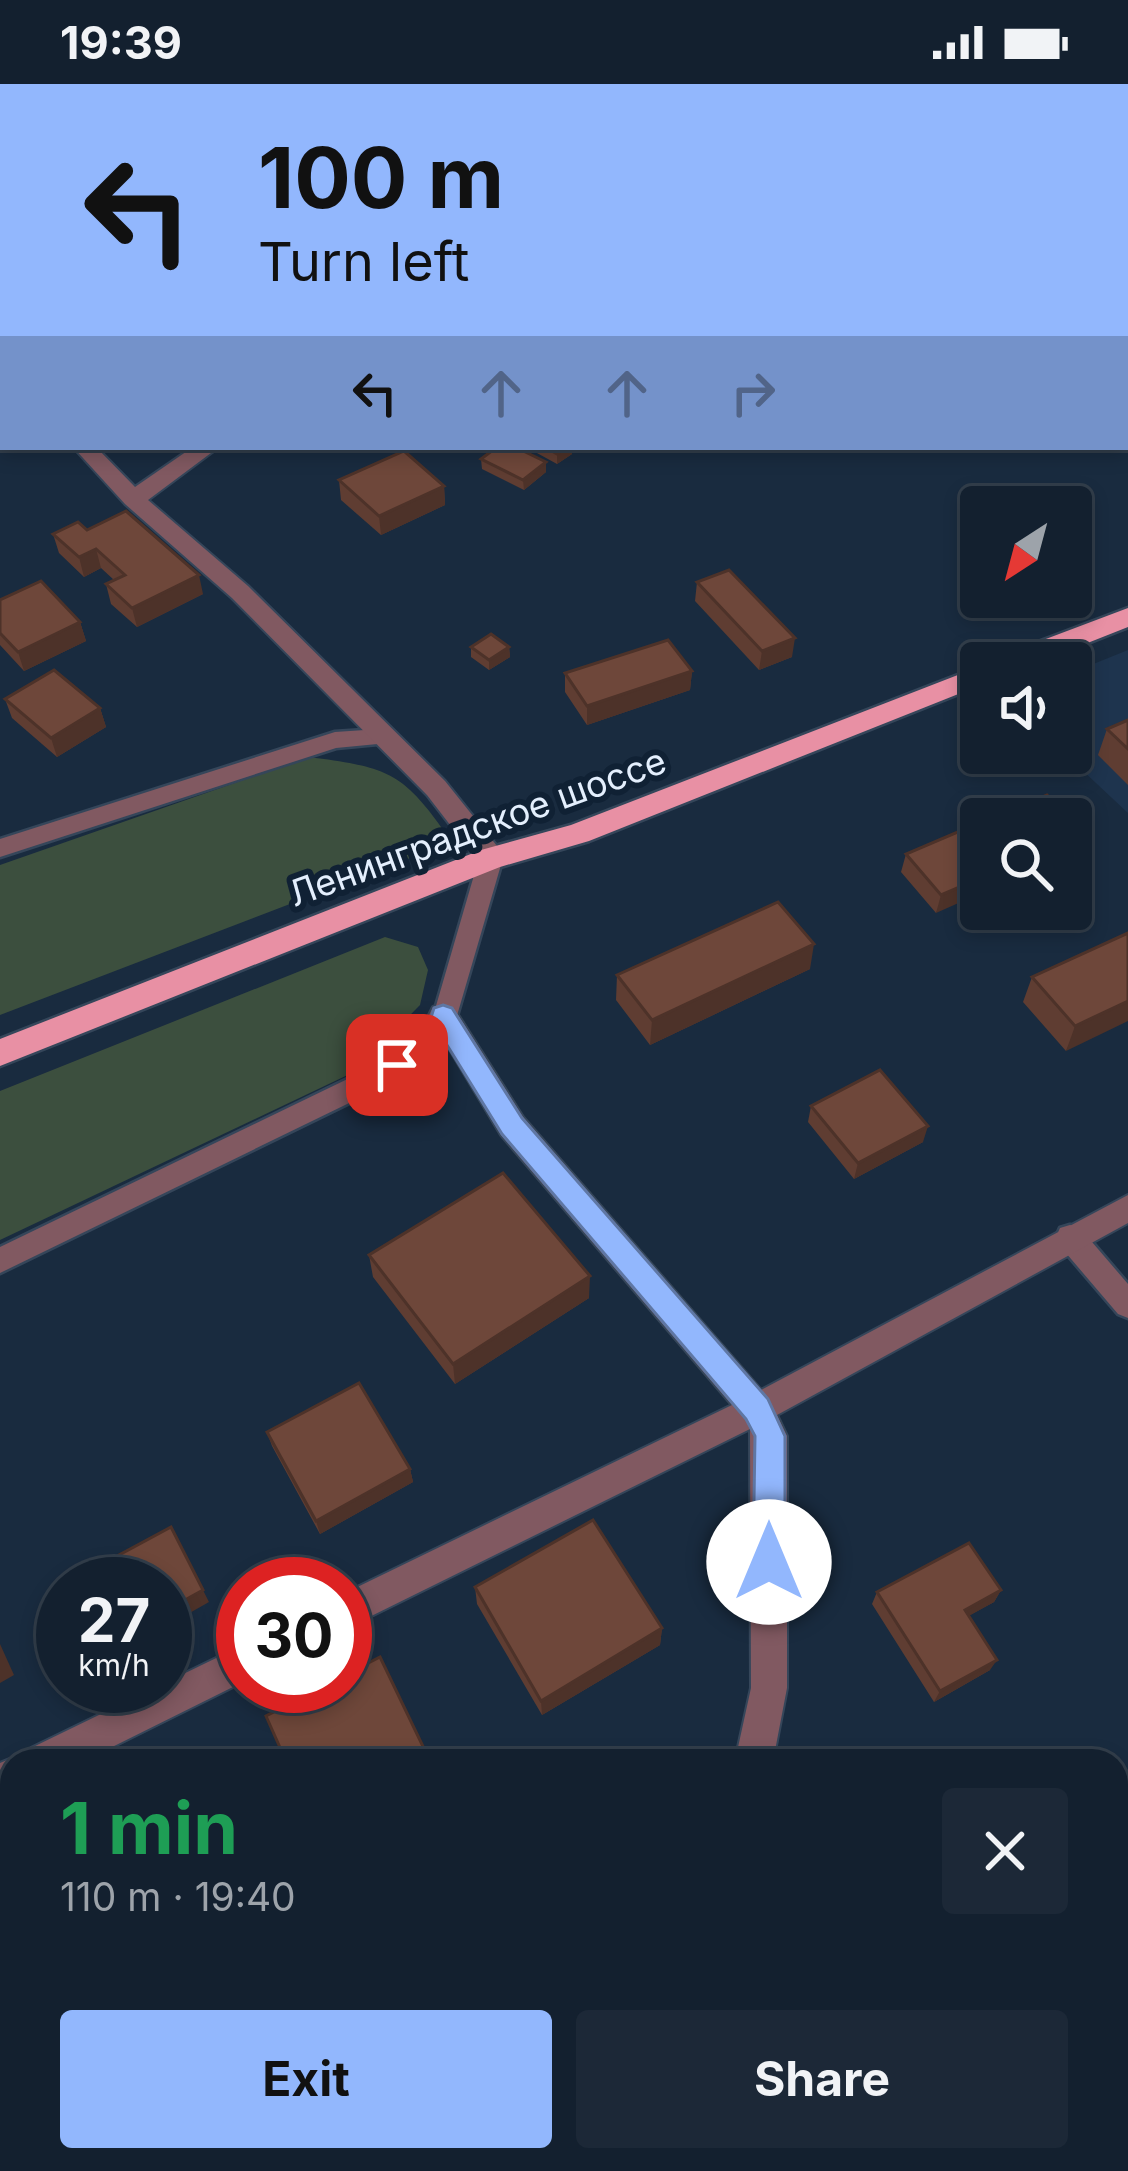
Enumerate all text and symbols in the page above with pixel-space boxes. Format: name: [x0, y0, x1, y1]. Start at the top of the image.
text: 19:39: [60, 15, 182, 70]
text: 100 m: [258, 127, 504, 228]
icon: left: [60, 132, 216, 288]
text: Turn left: [258, 229, 469, 294]
icon: left: [342, 360, 408, 426]
icon: ahead: [468, 360, 534, 426]
icon: ahead: [594, 360, 660, 426]
icon: right: [720, 360, 786, 426]
north arrow: [960, 486, 1092, 618]
map controls: [960, 486, 1092, 930]
button: sound: [960, 642, 1092, 774]
street label: Ленинградское шоссе: [282, 738, 672, 916]
button: search: [960, 798, 1092, 930]
pin: [346, 1014, 448, 1116]
icon: arrive: [364, 1032, 430, 1098]
position arrow: [706, 1499, 832, 1625]
speed limit sign: 30: [216, 1557, 372, 1713]
text: 27: [78, 1584, 150, 1656]
text: km/h: [78, 1647, 150, 1683]
text: 1 min: [60, 1784, 238, 1871]
button: close: [942, 1788, 1068, 1914]
text: 110 m · 19:40: [60, 1873, 296, 1920]
button: Exit: [60, 2010, 552, 2148]
button: Share: [576, 2010, 1068, 2148]

